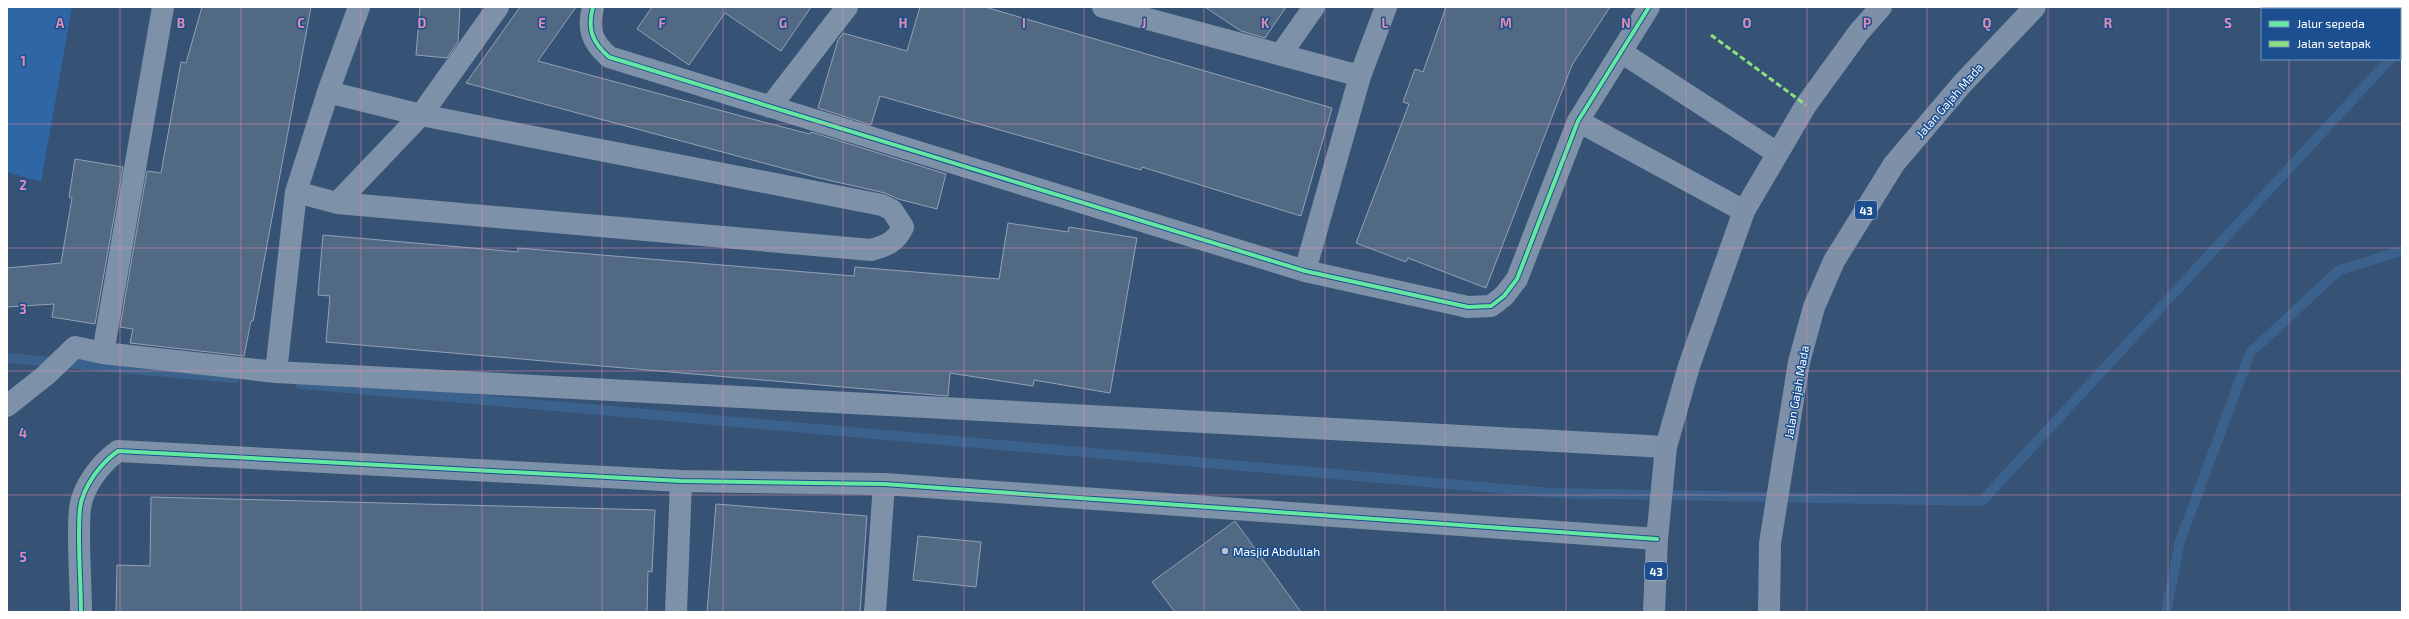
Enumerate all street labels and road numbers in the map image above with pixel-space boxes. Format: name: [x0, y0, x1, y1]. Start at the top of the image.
street label: Jalan Gajah Mada: [1913, 60, 1986, 141]
road number: 43: [1855, 201, 1877, 219]
street label: Jalan Gajah Mada: [1781, 344, 1812, 440]
road number: 43: [1645, 562, 1667, 580]

